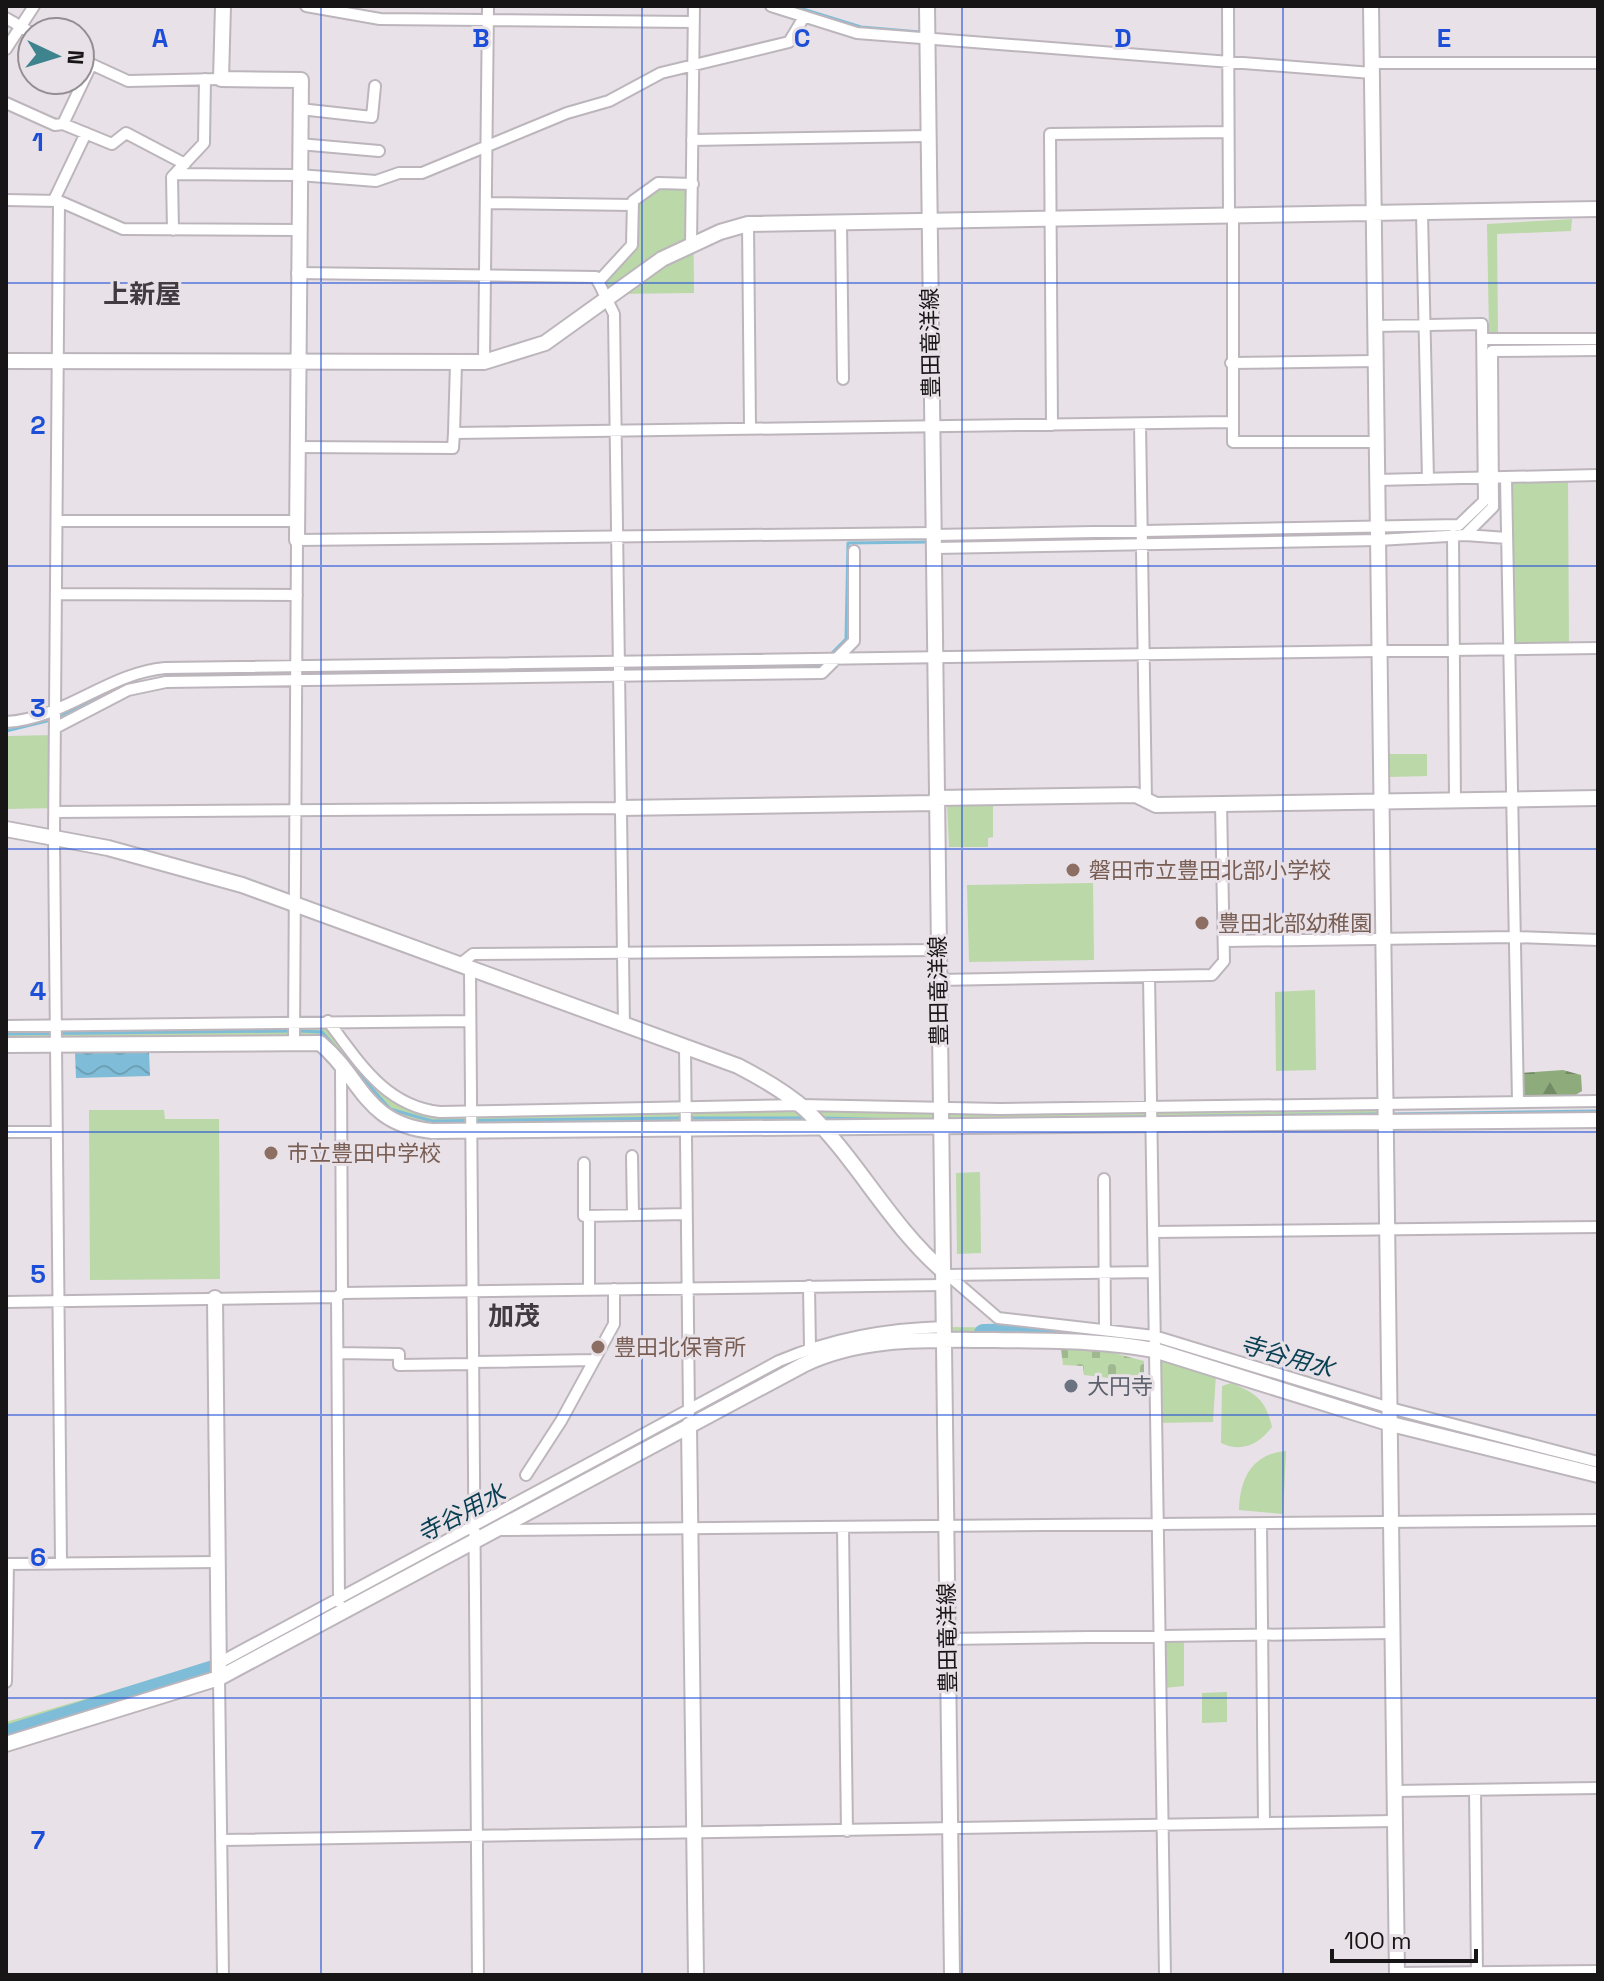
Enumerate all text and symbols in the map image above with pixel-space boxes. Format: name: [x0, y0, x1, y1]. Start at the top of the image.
north arrow: [16, 16, 96, 96]
text: A: [152, 21, 169, 55]
text: B: [472, 21, 490, 55]
text: C: [794, 21, 810, 55]
text: D: [1114, 21, 1132, 55]
text: E: [1437, 21, 1451, 55]
text: N: [61, 49, 90, 66]
text: 1: [32, 125, 44, 159]
district label: 上新屋: [103, 277, 181, 311]
street label: 豊田竜洋線: [915, 288, 945, 398]
text: 2: [30, 408, 46, 442]
text: 3: [30, 691, 46, 725]
place label: 磐田市立豊田北部小学校: [1089, 856, 1331, 884]
marker: 磐田市立豊田北部小学校: [1064, 861, 1082, 879]
place label: 豊田北部幼稚園: [1218, 909, 1372, 937]
marker: 豊田北部幼稚園: [1193, 914, 1211, 932]
street label: 豊田竜洋線: [923, 936, 953, 1046]
text: 4: [30, 974, 46, 1008]
place label: 市立豊田中学校: [287, 1139, 441, 1167]
marker: 市立豊田中学校: [262, 1144, 280, 1162]
text: 5: [30, 1257, 46, 1291]
district label: 加茂: [488, 1299, 540, 1333]
water label: 寺谷用水: [1237, 1328, 1340, 1385]
place label: 豊田北保育所: [614, 1333, 746, 1361]
marker: 豊田北保育所: [589, 1338, 607, 1356]
place label: 大円寺: [1087, 1372, 1153, 1400]
marker: 大円寺: [1062, 1377, 1080, 1395]
water label: 寺谷用水: [411, 1475, 513, 1549]
text: 6: [30, 1540, 46, 1574]
street label: 豊田竜洋線: [932, 1583, 962, 1693]
text: 7: [31, 1823, 45, 1857]
scale bar: [1332, 1913, 1476, 1963]
text: 100 m: [1344, 1925, 1412, 1956]

